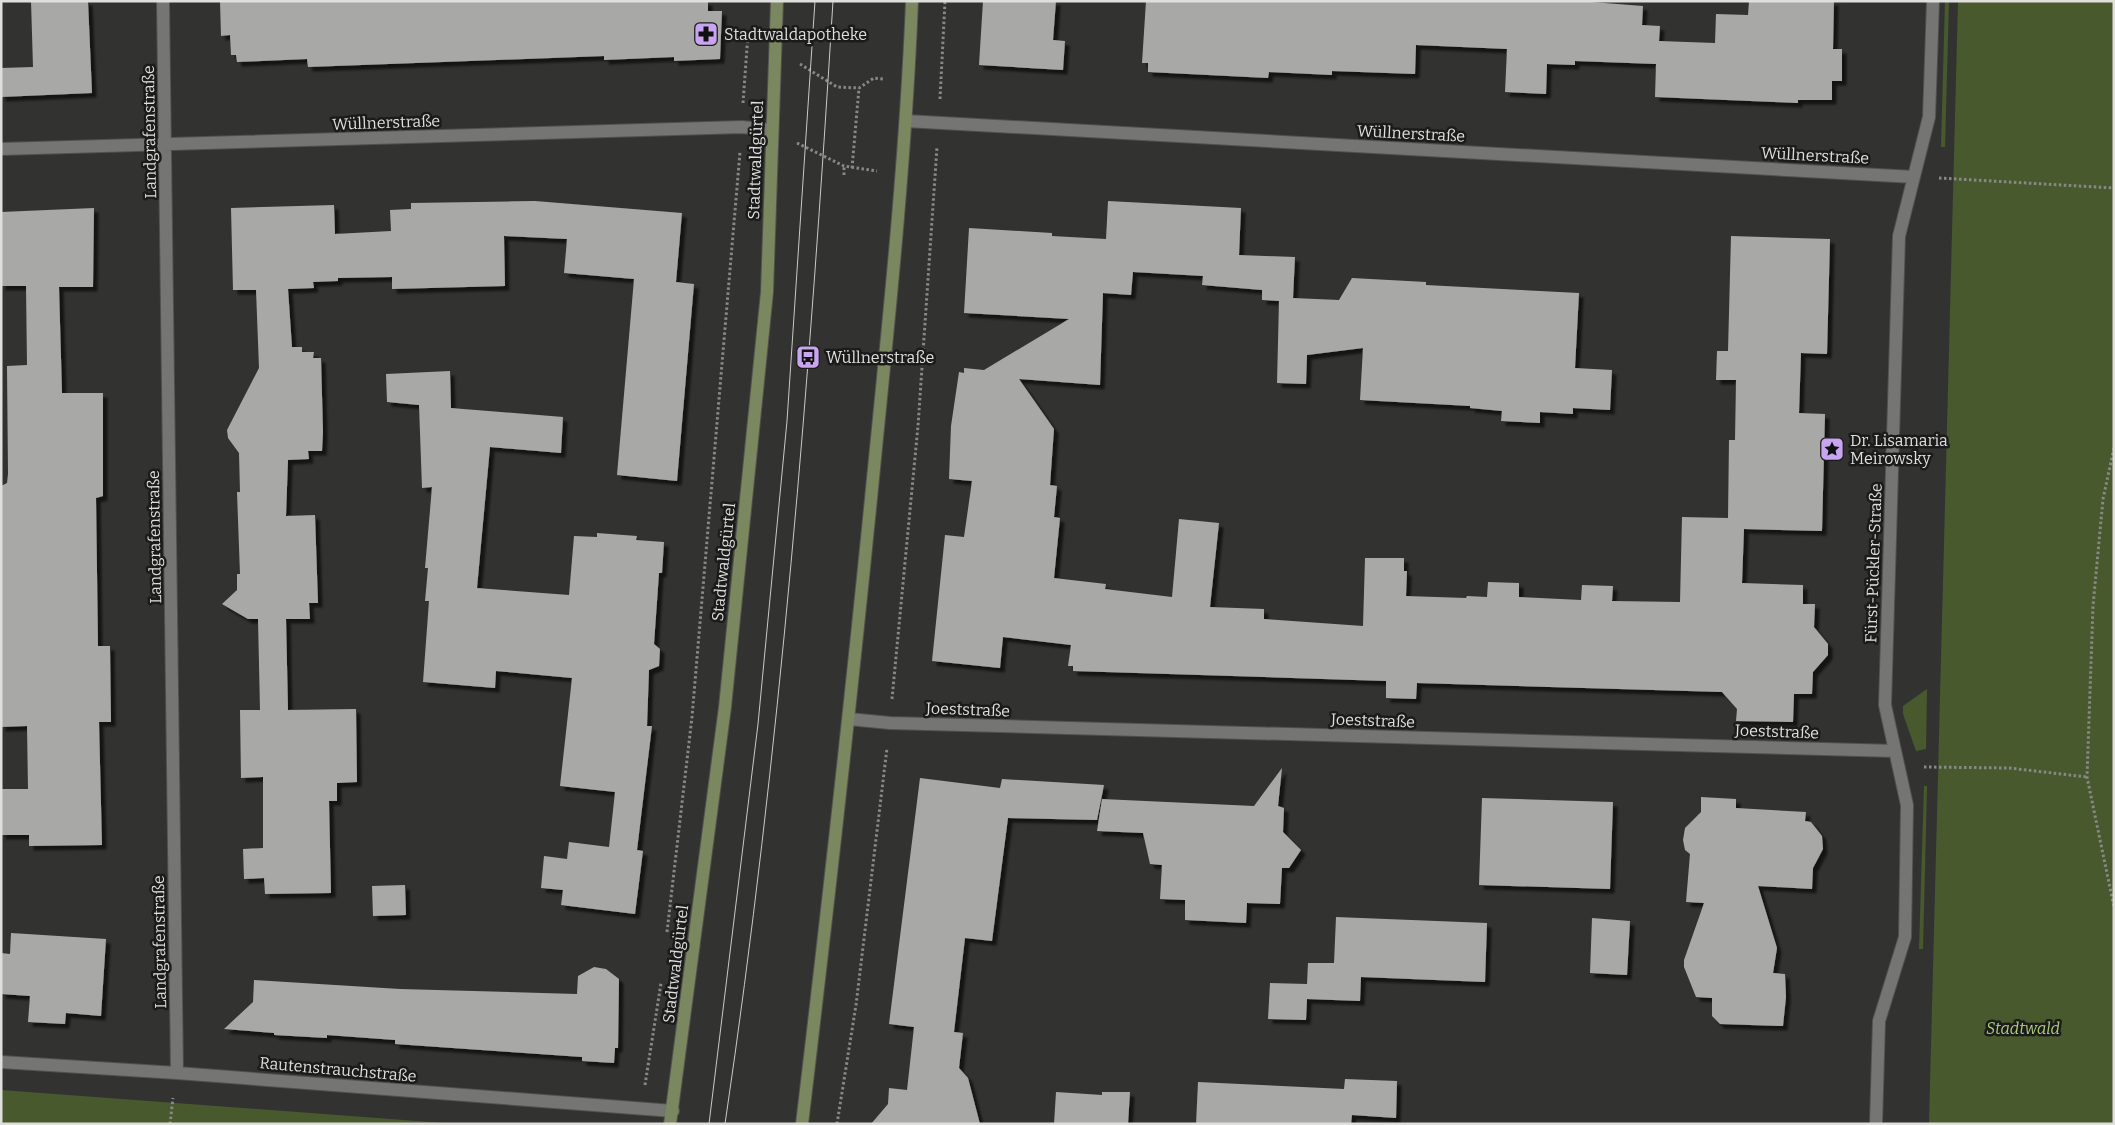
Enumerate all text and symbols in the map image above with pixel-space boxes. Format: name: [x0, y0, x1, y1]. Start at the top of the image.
pharmacy icon: Stadtwaldapotheke: [693, 21, 719, 47]
place label: Stadtwaldapotheke: [724, 25, 867, 44]
street label: Landgrafenstraße: [139, 65, 160, 199]
street label: Stadtwaldgürtel: [744, 100, 767, 220]
street label: Wüllnerstraße: [332, 111, 440, 134]
street label: Wüllnerstraße: [1356, 121, 1465, 146]
street label: Wüllnerstraße: [1760, 143, 1869, 168]
bus stop icon: Wüllnerstraße: [795, 344, 821, 370]
place label: Wüllnerstraße: [826, 348, 934, 367]
place label: Dr. Lisamaria Meirowsky: [1850, 431, 1948, 468]
place icon: Dr. Lisamaria Meirowsky: [1819, 436, 1845, 462]
street label: Landgrafenstraße: [144, 470, 165, 604]
street label: Fürst-Pückler-Straße: [1861, 483, 1886, 643]
street label: Stadtwaldgürtel: [708, 501, 739, 622]
street label: Joeststraße: [925, 699, 1010, 720]
street label: Joeststraße: [1330, 710, 1415, 731]
street label: Joeststraße: [1734, 721, 1819, 742]
street label: Landgrafenstraße: [149, 875, 170, 1009]
street label: Stadtwaldgürtel: [659, 903, 692, 1024]
park label: Stadtwald: [1986, 1019, 2060, 1038]
street label: Rautenstrauchstraße: [259, 1053, 417, 1086]

